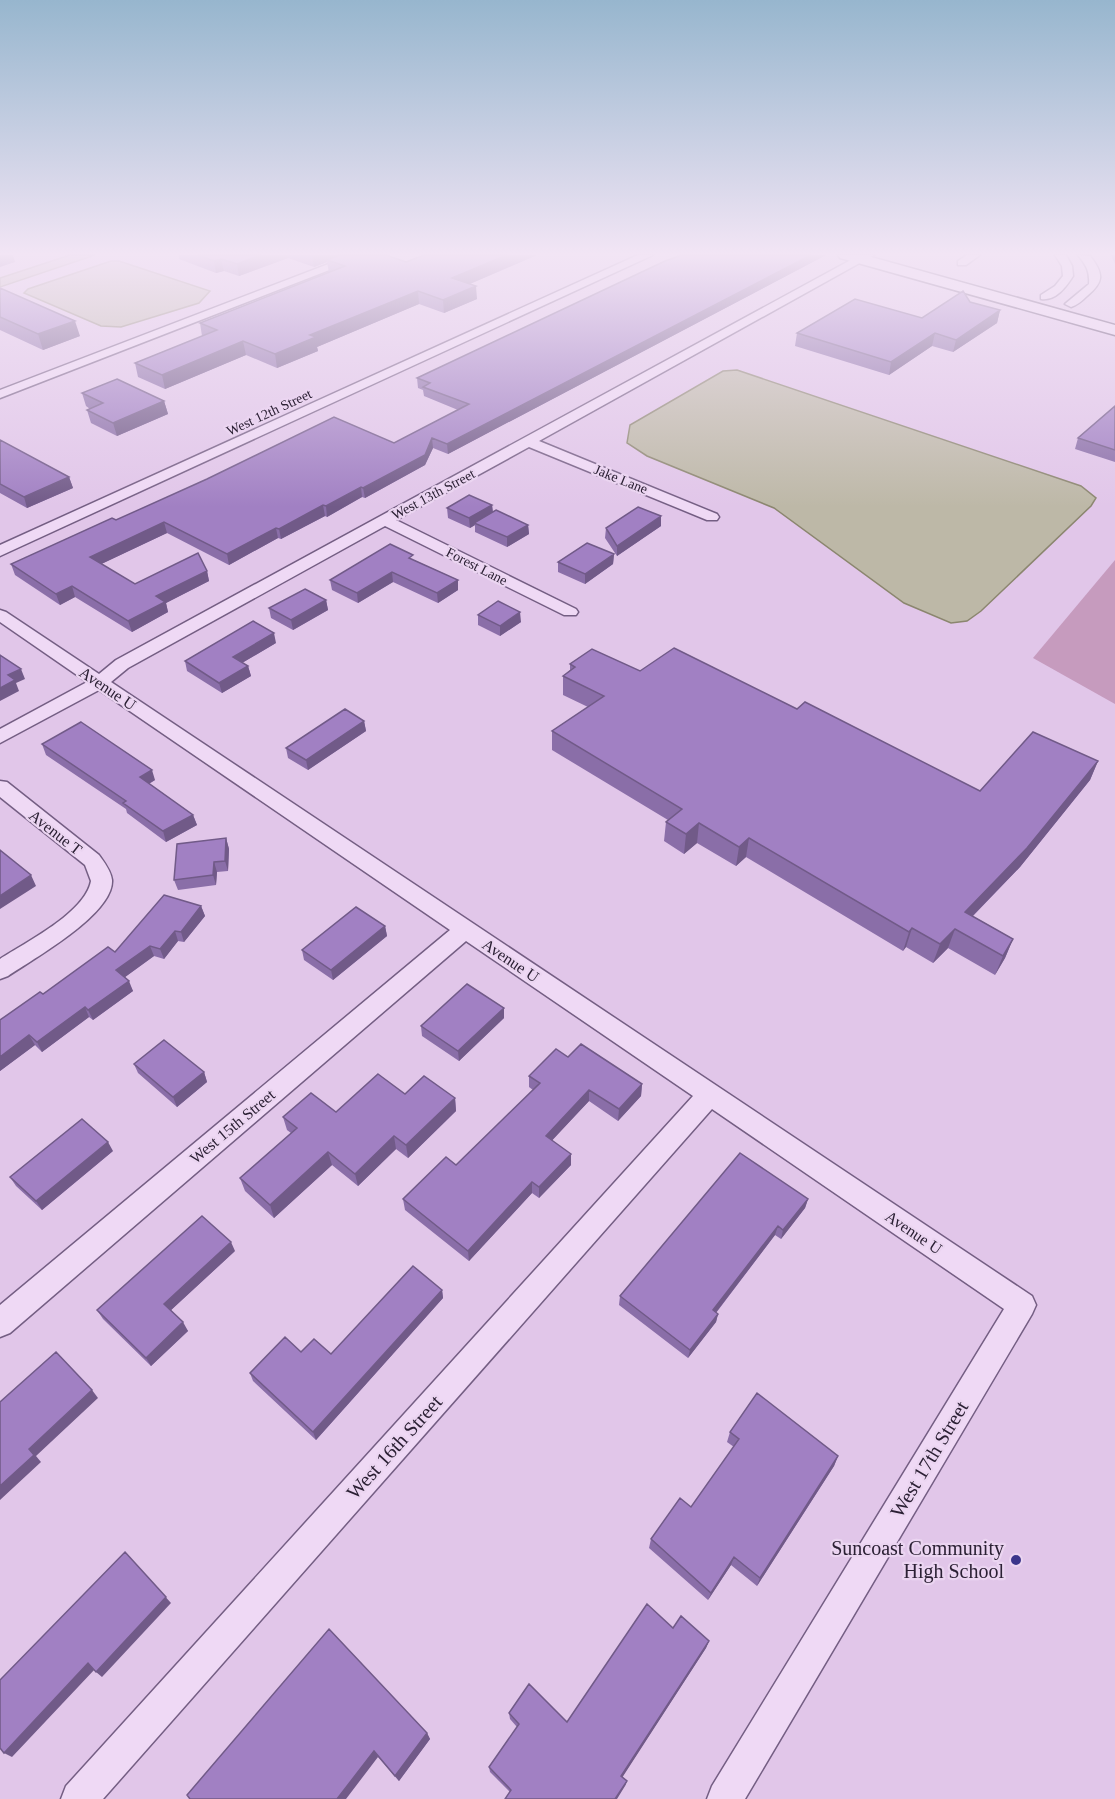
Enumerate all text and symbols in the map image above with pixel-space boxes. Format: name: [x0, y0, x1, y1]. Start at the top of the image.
street label: West 12th Street: [224, 386, 314, 439]
street label: Jake Lane: [592, 462, 650, 497]
street label: West 13th Street: [389, 466, 478, 523]
street label: Forest Lane: [444, 545, 510, 588]
street label: Avenue U: [76, 663, 139, 714]
street label: Avenue T: [26, 807, 86, 858]
street label: Avenue U: [479, 935, 542, 986]
street label: West 15th Street: [187, 1086, 279, 1167]
street label: Avenue U: [882, 1207, 945, 1258]
street label: West 16th Street: [342, 1390, 447, 1503]
street label: West 17th Street: [886, 1397, 973, 1521]
place label: Suncoast Community High School: [831, 1537, 1004, 1583]
marker: Suncoast Community High School: [1009, 1553, 1023, 1567]

